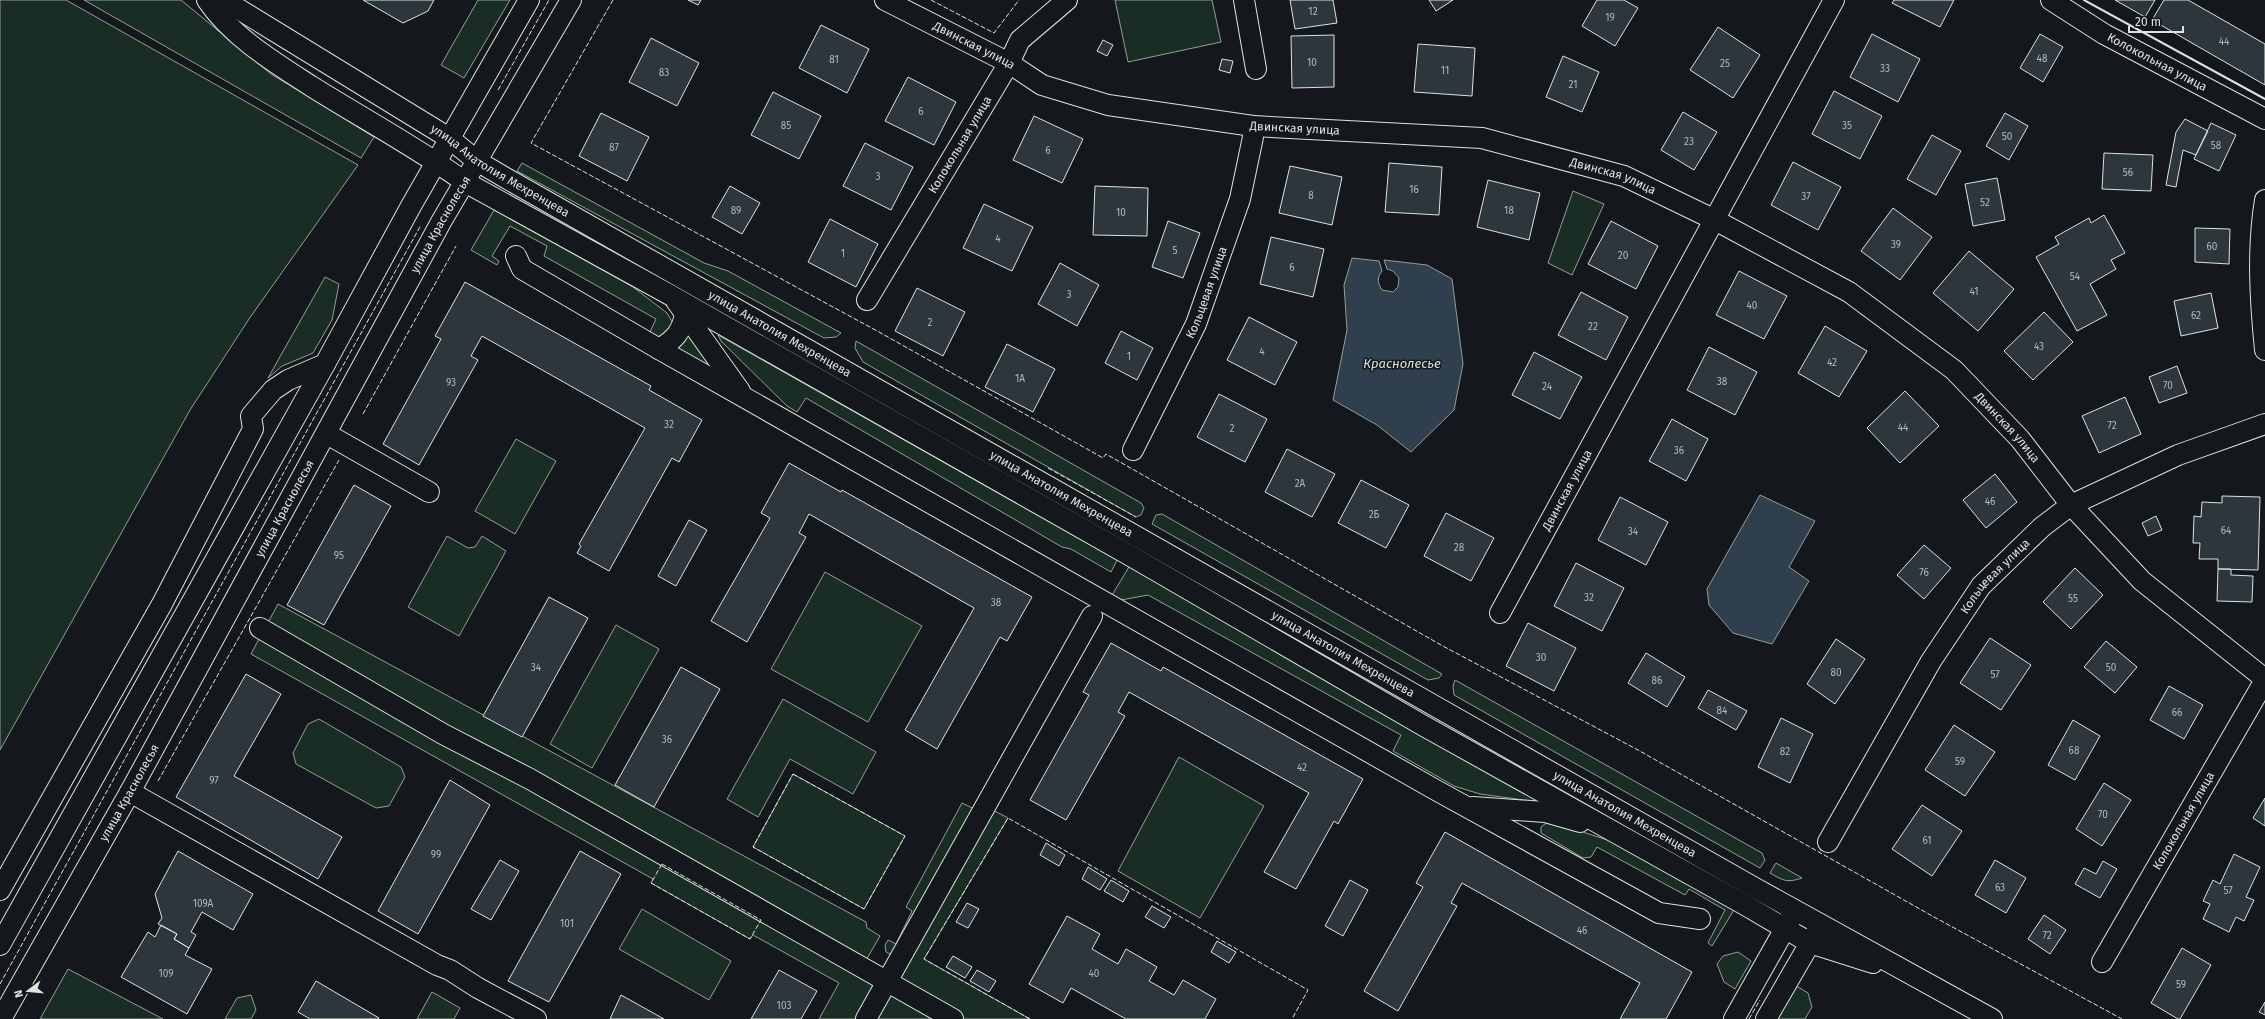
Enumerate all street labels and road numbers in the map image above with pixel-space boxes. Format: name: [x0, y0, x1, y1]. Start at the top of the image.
street label: Двинская улица: [930, 18, 1018, 72]
street label: Колокольная улица: [2105, 30, 2209, 94]
street label: Колокольная улица: [926, 94, 995, 196]
street label: Двинская улица: [1248, 119, 1340, 138]
street label: улица Анатолия Мехренцева: [428, 121, 572, 220]
street label: Двинская улица: [1568, 155, 1658, 197]
street label: улица Краснолесья: [408, 173, 473, 275]
street label: Кольцевая улица: [1183, 245, 1230, 341]
street label: улица Анатолия Мехренцева: [706, 288, 854, 380]
street label: Двинская улица: [1971, 389, 2043, 465]
street label: Двинская улица: [1539, 447, 1595, 534]
street label: улица Анатолия Мехренцева: [988, 448, 1135, 540]
street label: улица Краснолесья: [252, 457, 317, 560]
street label: Кольцевая улица: [1958, 536, 2033, 616]
street label: улица Анатолия Мехренцева: [1269, 608, 1417, 700]
street label: улица Краснолесья: [96, 742, 162, 844]
street label: улица Анатолия Мехренцева: [1551, 768, 1699, 860]
street label: Колокольная улица: [2150, 769, 2217, 872]

